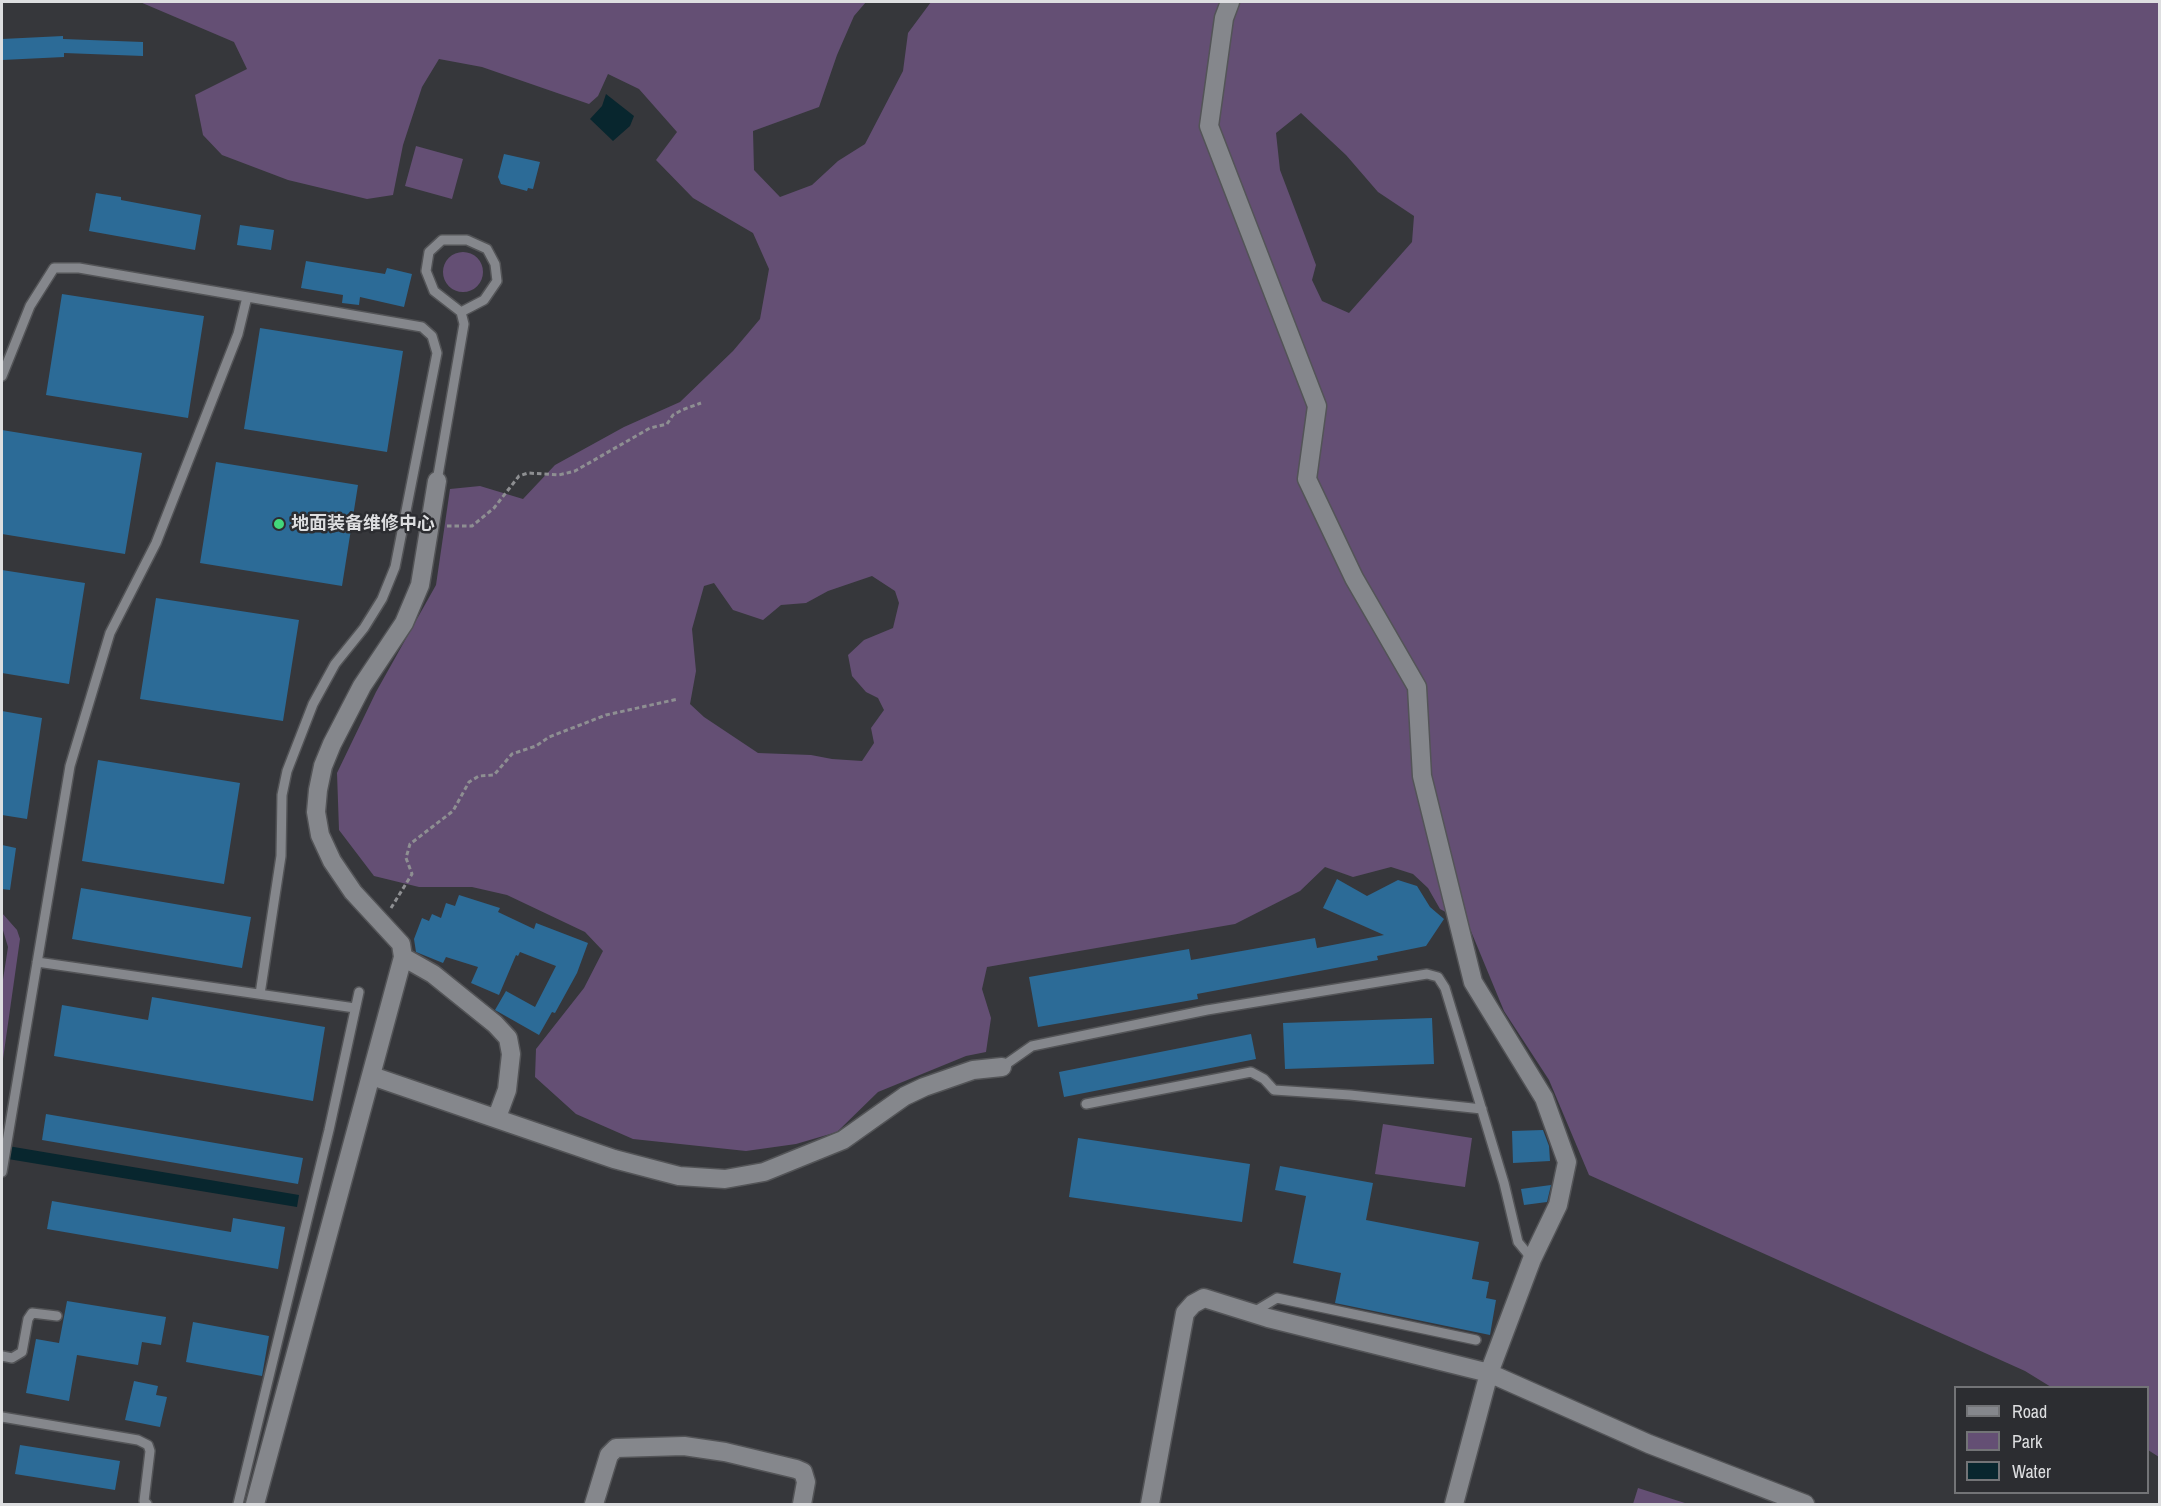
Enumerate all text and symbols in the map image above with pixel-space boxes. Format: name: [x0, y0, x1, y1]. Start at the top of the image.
place label: 地面装备维修中心: [291, 513, 435, 535]
marker: 地面装备维修中心: [272, 517, 286, 531]
legend: [1954, 1386, 2149, 1494]
text: Road: [2012, 1399, 2047, 1424]
text: Park: [2012, 1429, 2042, 1454]
text: Water: [2012, 1459, 2051, 1484]

